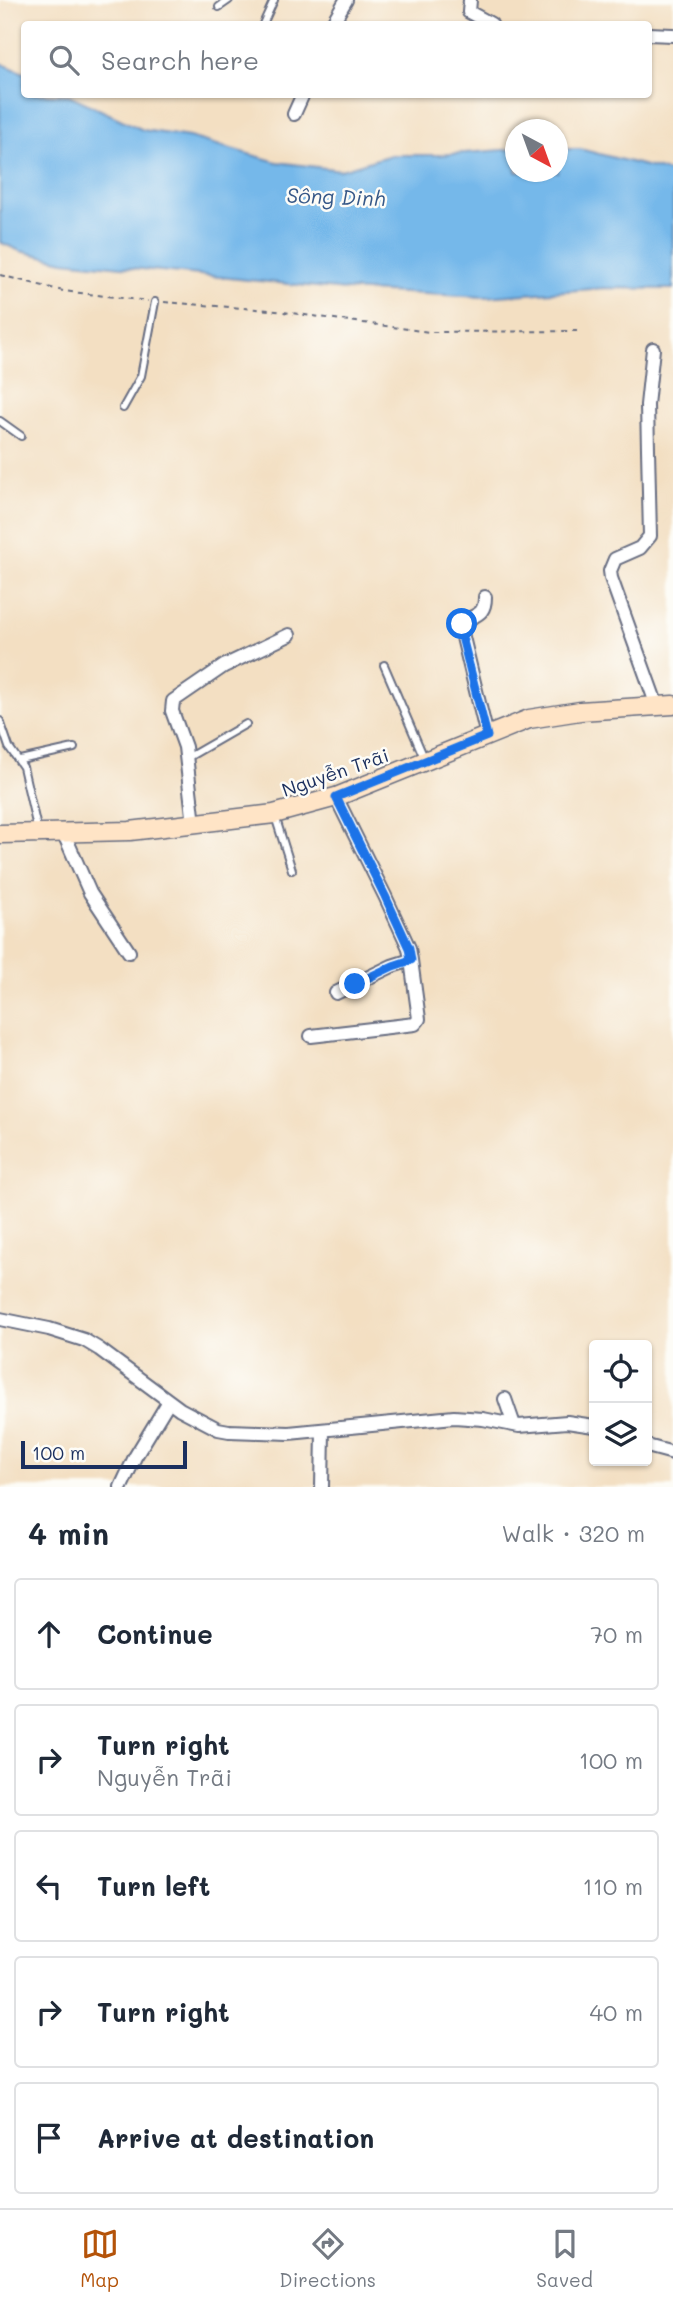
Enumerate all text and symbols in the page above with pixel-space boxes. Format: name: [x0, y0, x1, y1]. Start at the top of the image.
search box: [21, 21, 652, 98]
icon: search: [45, 41, 83, 79]
text: Search here: [101, 43, 259, 77]
north arrow: [505, 119, 568, 182]
water label: Sông Dinh: [286, 181, 386, 211]
route start: [446, 608, 477, 639]
street label: Nguyễn Trãi: [278, 742, 392, 802]
route end: [339, 968, 370, 999]
map controls: [589, 1340, 652, 1466]
button: locate: [589, 1340, 652, 1403]
button: layers: [589, 1403, 652, 1466]
scale bar: [21, 1438, 187, 1470]
text: 100 m: [32, 1440, 85, 1465]
text: 4 min: [28, 1513, 109, 1553]
text: Walk · 320 m: [502, 1518, 645, 1548]
icon: ahead: [30, 1615, 68, 1653]
text: Continue: [97, 1617, 213, 1651]
text: 70 m: [590, 1619, 643, 1649]
text: Turn right: [97, 1728, 230, 1762]
icon: right: [30, 1741, 68, 1779]
text: 100 m: [579, 1745, 643, 1775]
text: Nguyễn Trãi: [97, 1762, 232, 1792]
icon: left: [30, 1867, 68, 1905]
text: Turn left: [97, 1869, 210, 1903]
text: 110 m: [583, 1871, 643, 1901]
icon: right: [30, 1993, 68, 2031]
text: Turn right: [97, 1995, 230, 2029]
text: 40 m: [590, 1997, 643, 2027]
icon: arrive: [30, 2119, 68, 2157]
text: Arrive at destination: [97, 2121, 374, 2155]
tab: Map: [80, 2225, 119, 2292]
tab: Directions: [279, 2225, 376, 2292]
tab: Saved: [536, 2225, 593, 2292]

